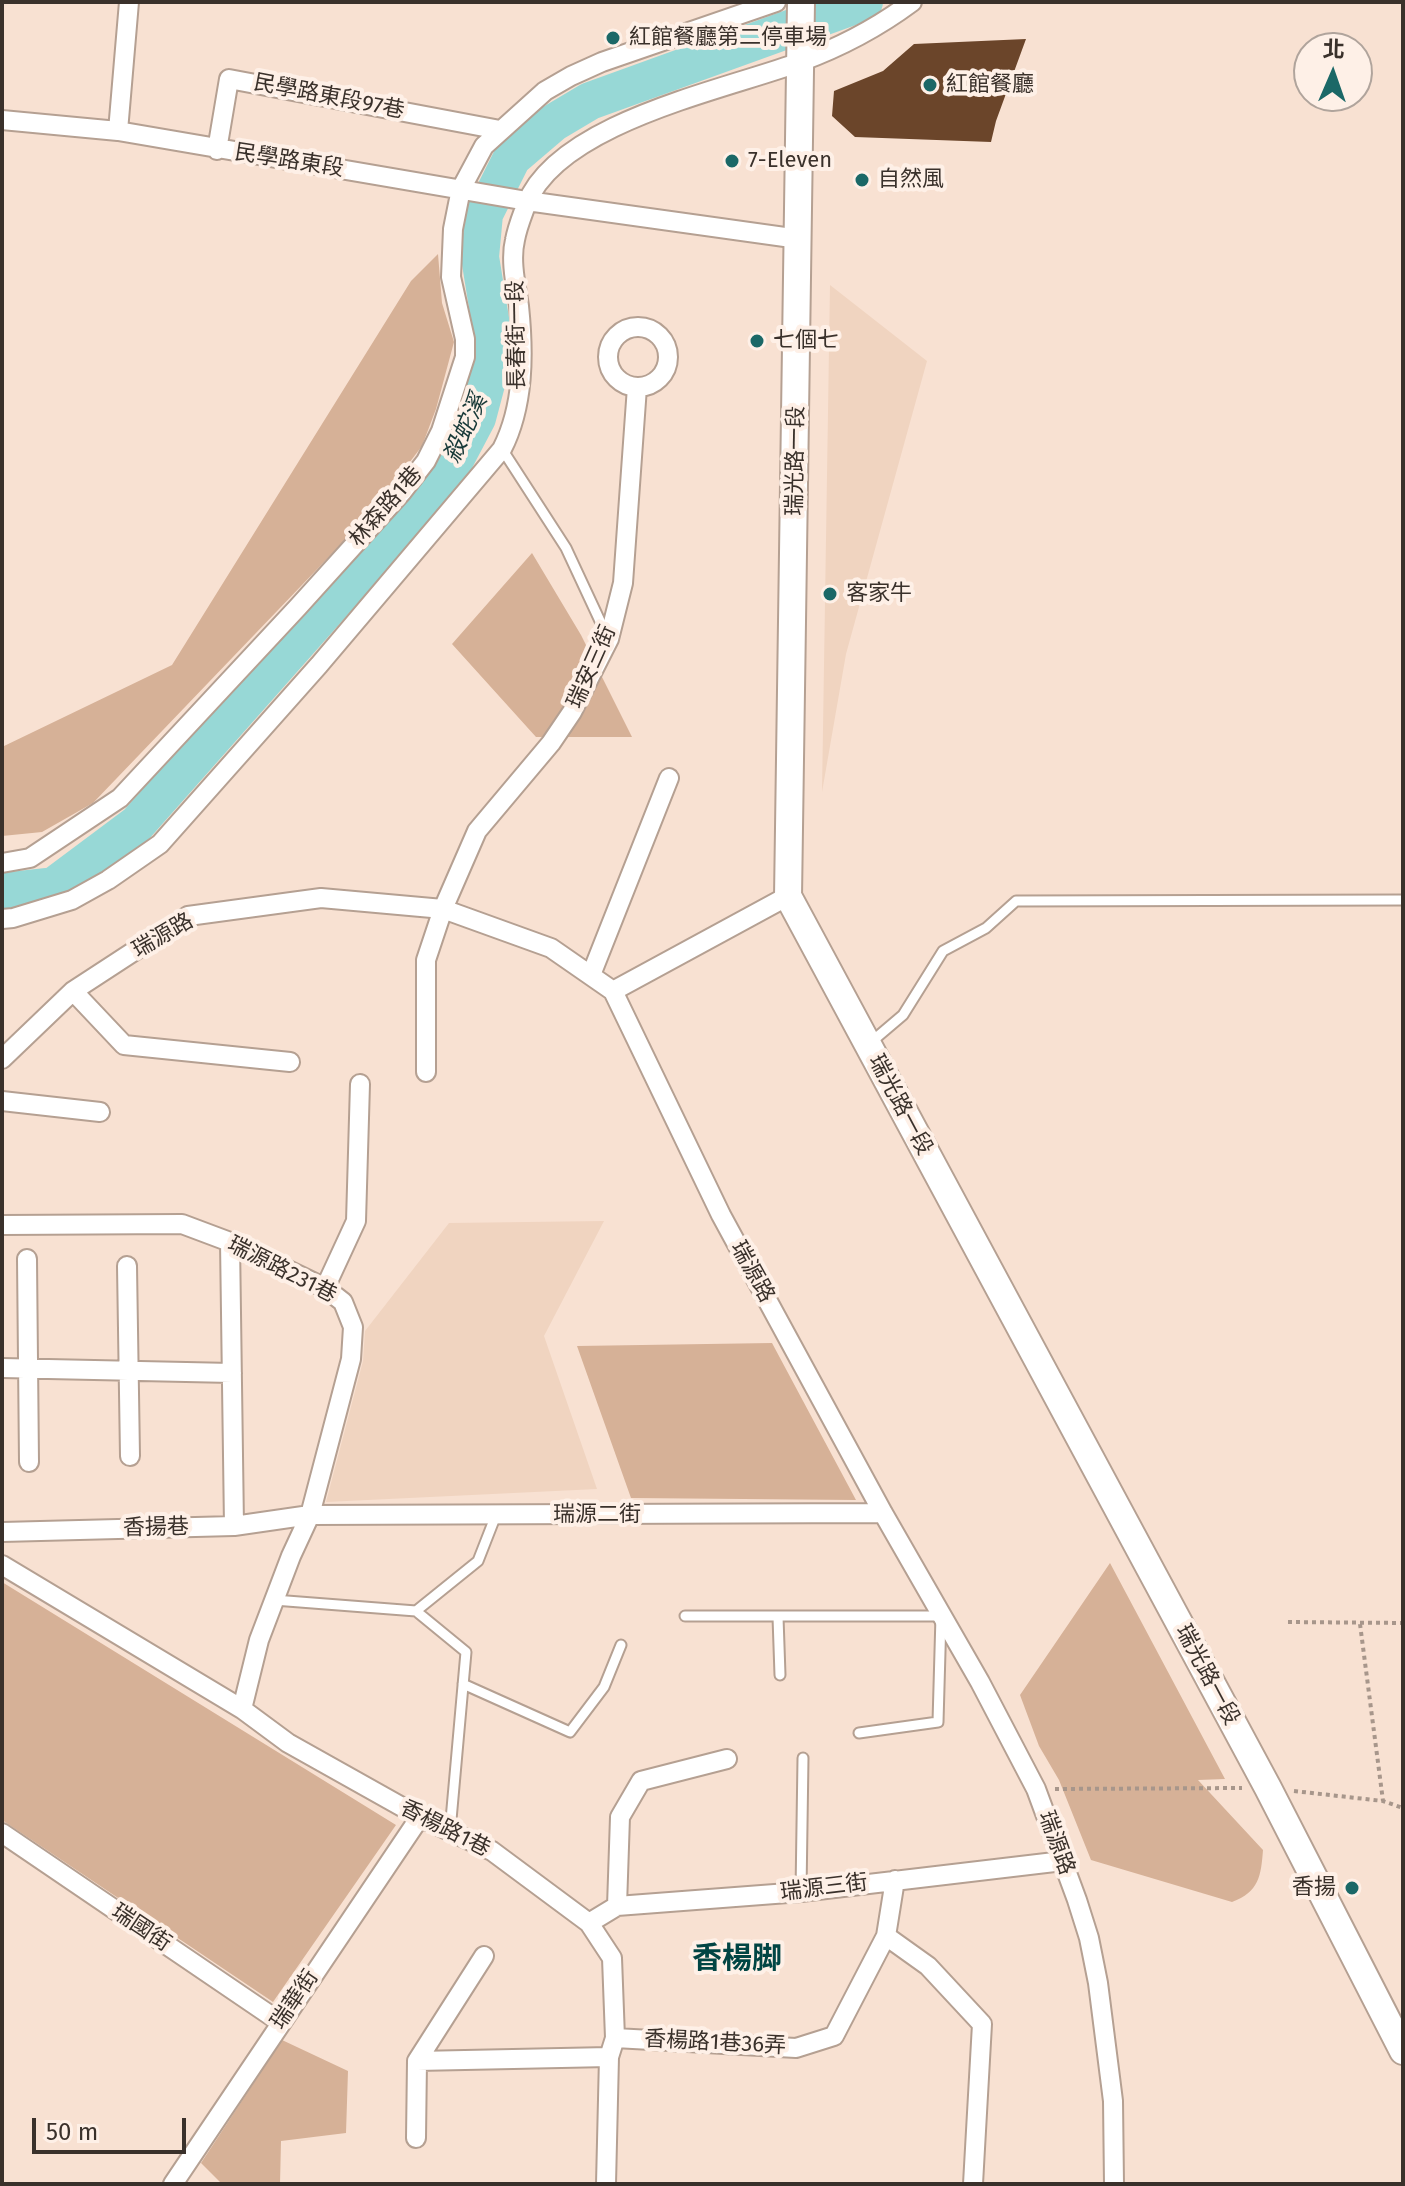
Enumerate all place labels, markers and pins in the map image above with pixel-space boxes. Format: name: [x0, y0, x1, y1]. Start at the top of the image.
place label: 紅館餐廳第二停車場: [629, 25, 827, 51]
marker: 紅館餐廳第二停車場: [604, 29, 622, 47]
place label: 紅館餐廳: [946, 72, 1034, 98]
marker: 紅館餐廳: [921, 76, 939, 94]
place label: 7-Eleven: [748, 148, 832, 174]
marker: 7-Eleven: [723, 152, 741, 170]
place label: 自然風: [878, 167, 944, 193]
marker: 自然風: [853, 171, 871, 189]
place label: 七個七: [773, 328, 839, 354]
marker: 七個七: [748, 332, 766, 350]
place label: 客家牛: [846, 581, 912, 607]
marker: 客家牛: [821, 585, 839, 603]
place label: 香揚: [1292, 1875, 1336, 1901]
marker: 香揚: [1343, 1879, 1361, 1897]

